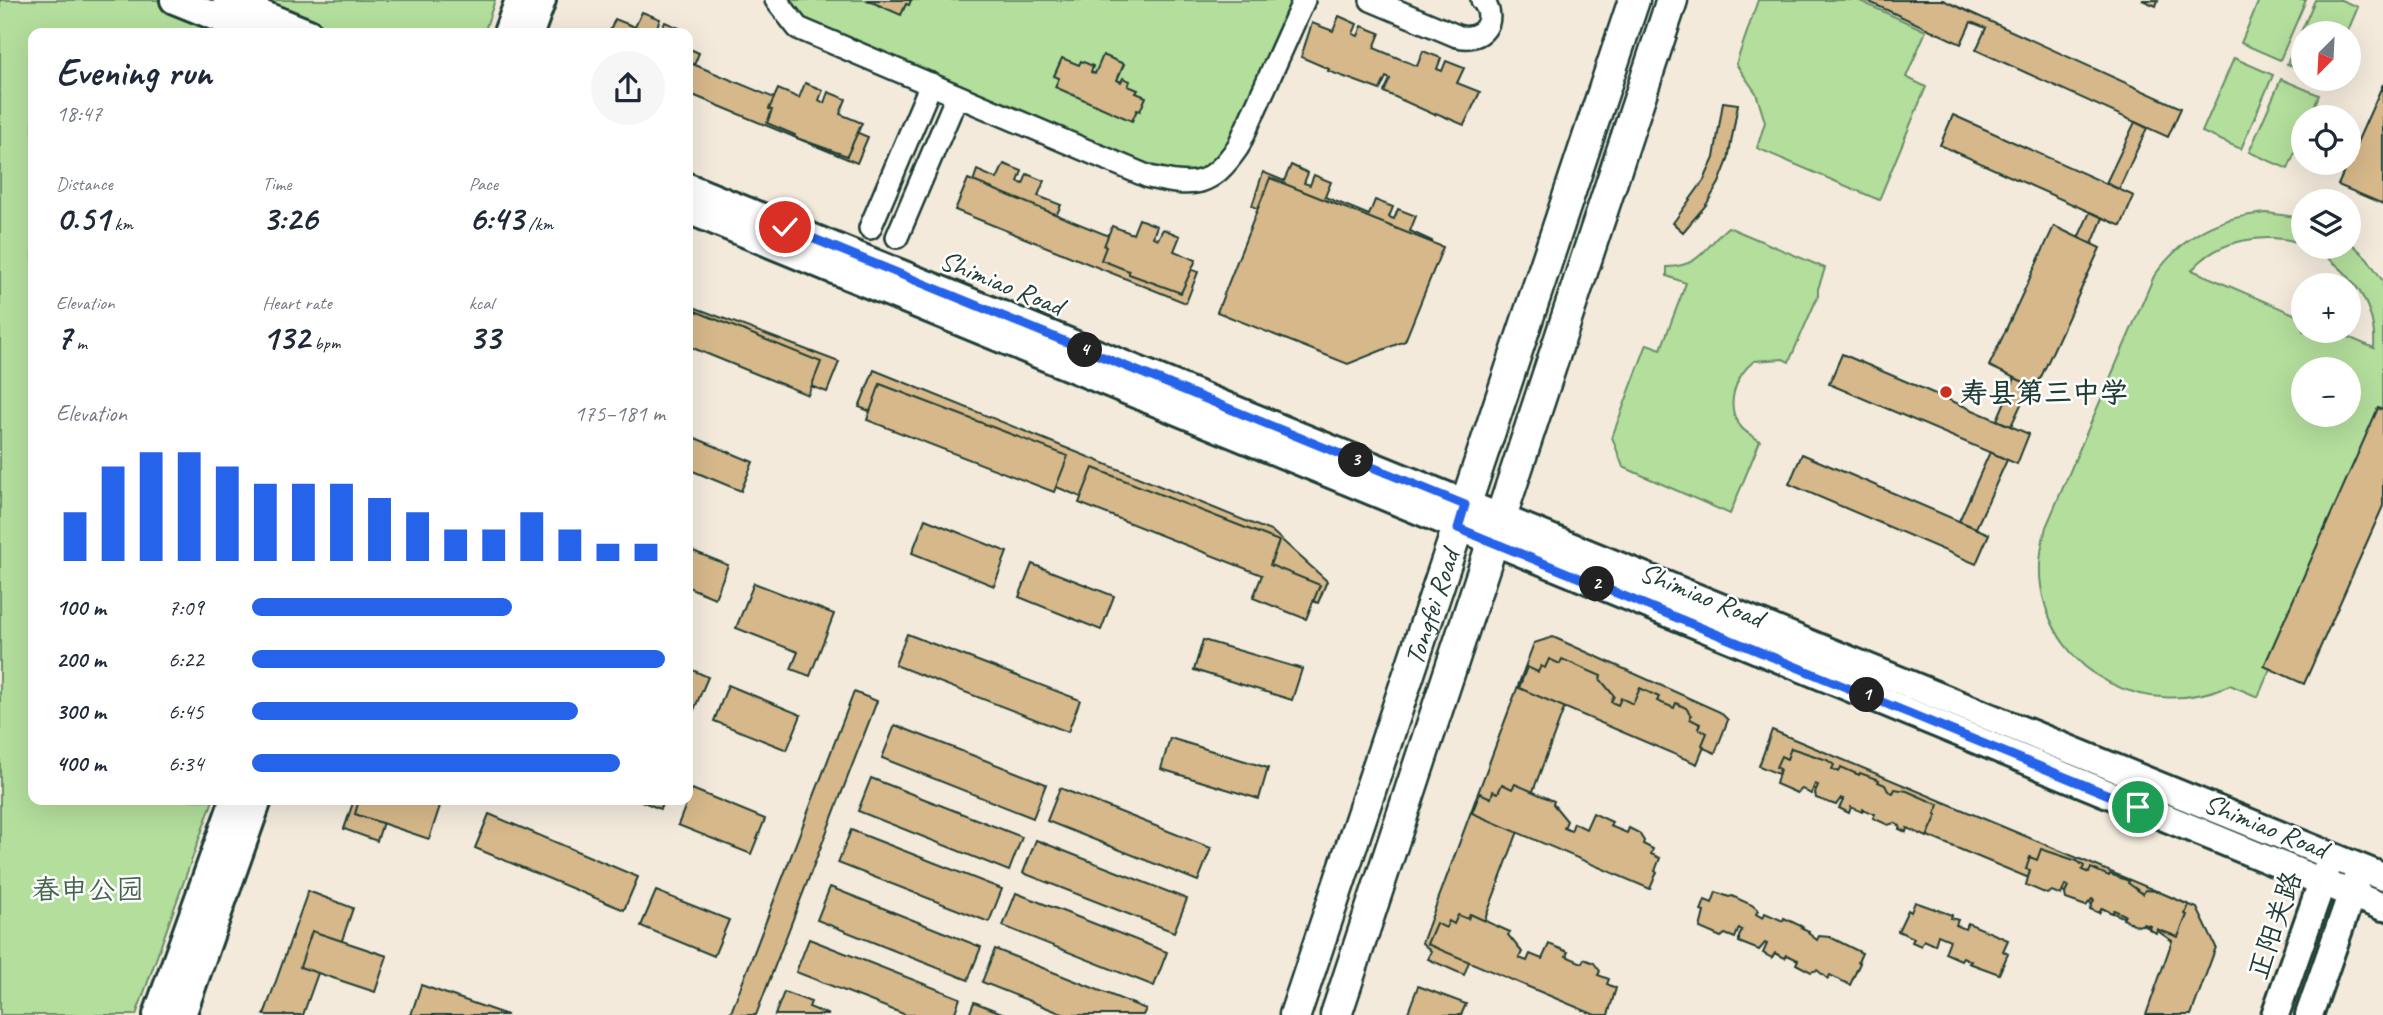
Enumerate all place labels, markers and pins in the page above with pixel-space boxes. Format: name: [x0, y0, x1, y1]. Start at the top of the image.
pin: [755, 197, 815, 257]
pin: 4: [1068, 332, 1102, 368]
place label: 寿县第三中学: [1960, 375, 2128, 410]
marker: 寿县第三中学: [1938, 384, 1954, 400]
pin: 3: [1338, 442, 1374, 477]
pin: 2: [1580, 566, 1614, 602]
pin: 1: [1850, 678, 1884, 712]
pin: [2108, 777, 2168, 837]

